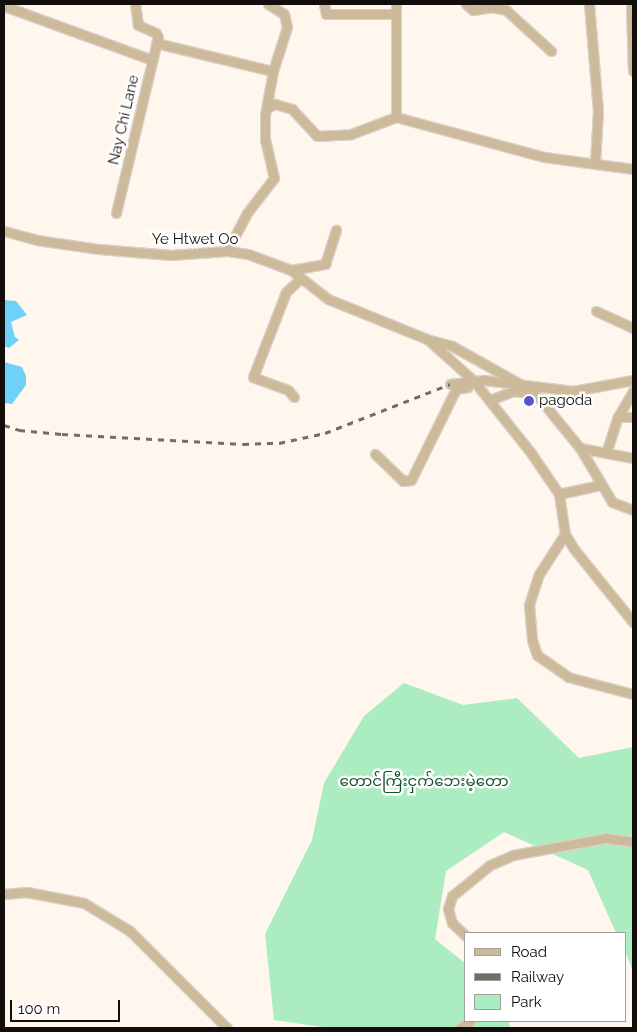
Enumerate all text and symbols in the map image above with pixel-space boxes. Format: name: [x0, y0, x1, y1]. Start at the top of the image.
street label: Nay Chi Lane: [105, 73, 143, 167]
street label: Ye Htwet Oo: [152, 231, 238, 249]
place label: pagoda: [539, 392, 592, 410]
marker: pagoda: [523, 395, 535, 407]
park label: တောင်ကြီးငှက်ဘေးမဲ့တော: [339, 773, 509, 791]
legend: [464, 932, 627, 1022]
text: Road: [511, 943, 547, 961]
text: Railway: [511, 968, 564, 986]
scale bar: [12, 990, 122, 1022]
text: Park: [511, 993, 542, 1011]
text: 100 m: [18, 1000, 60, 1018]

